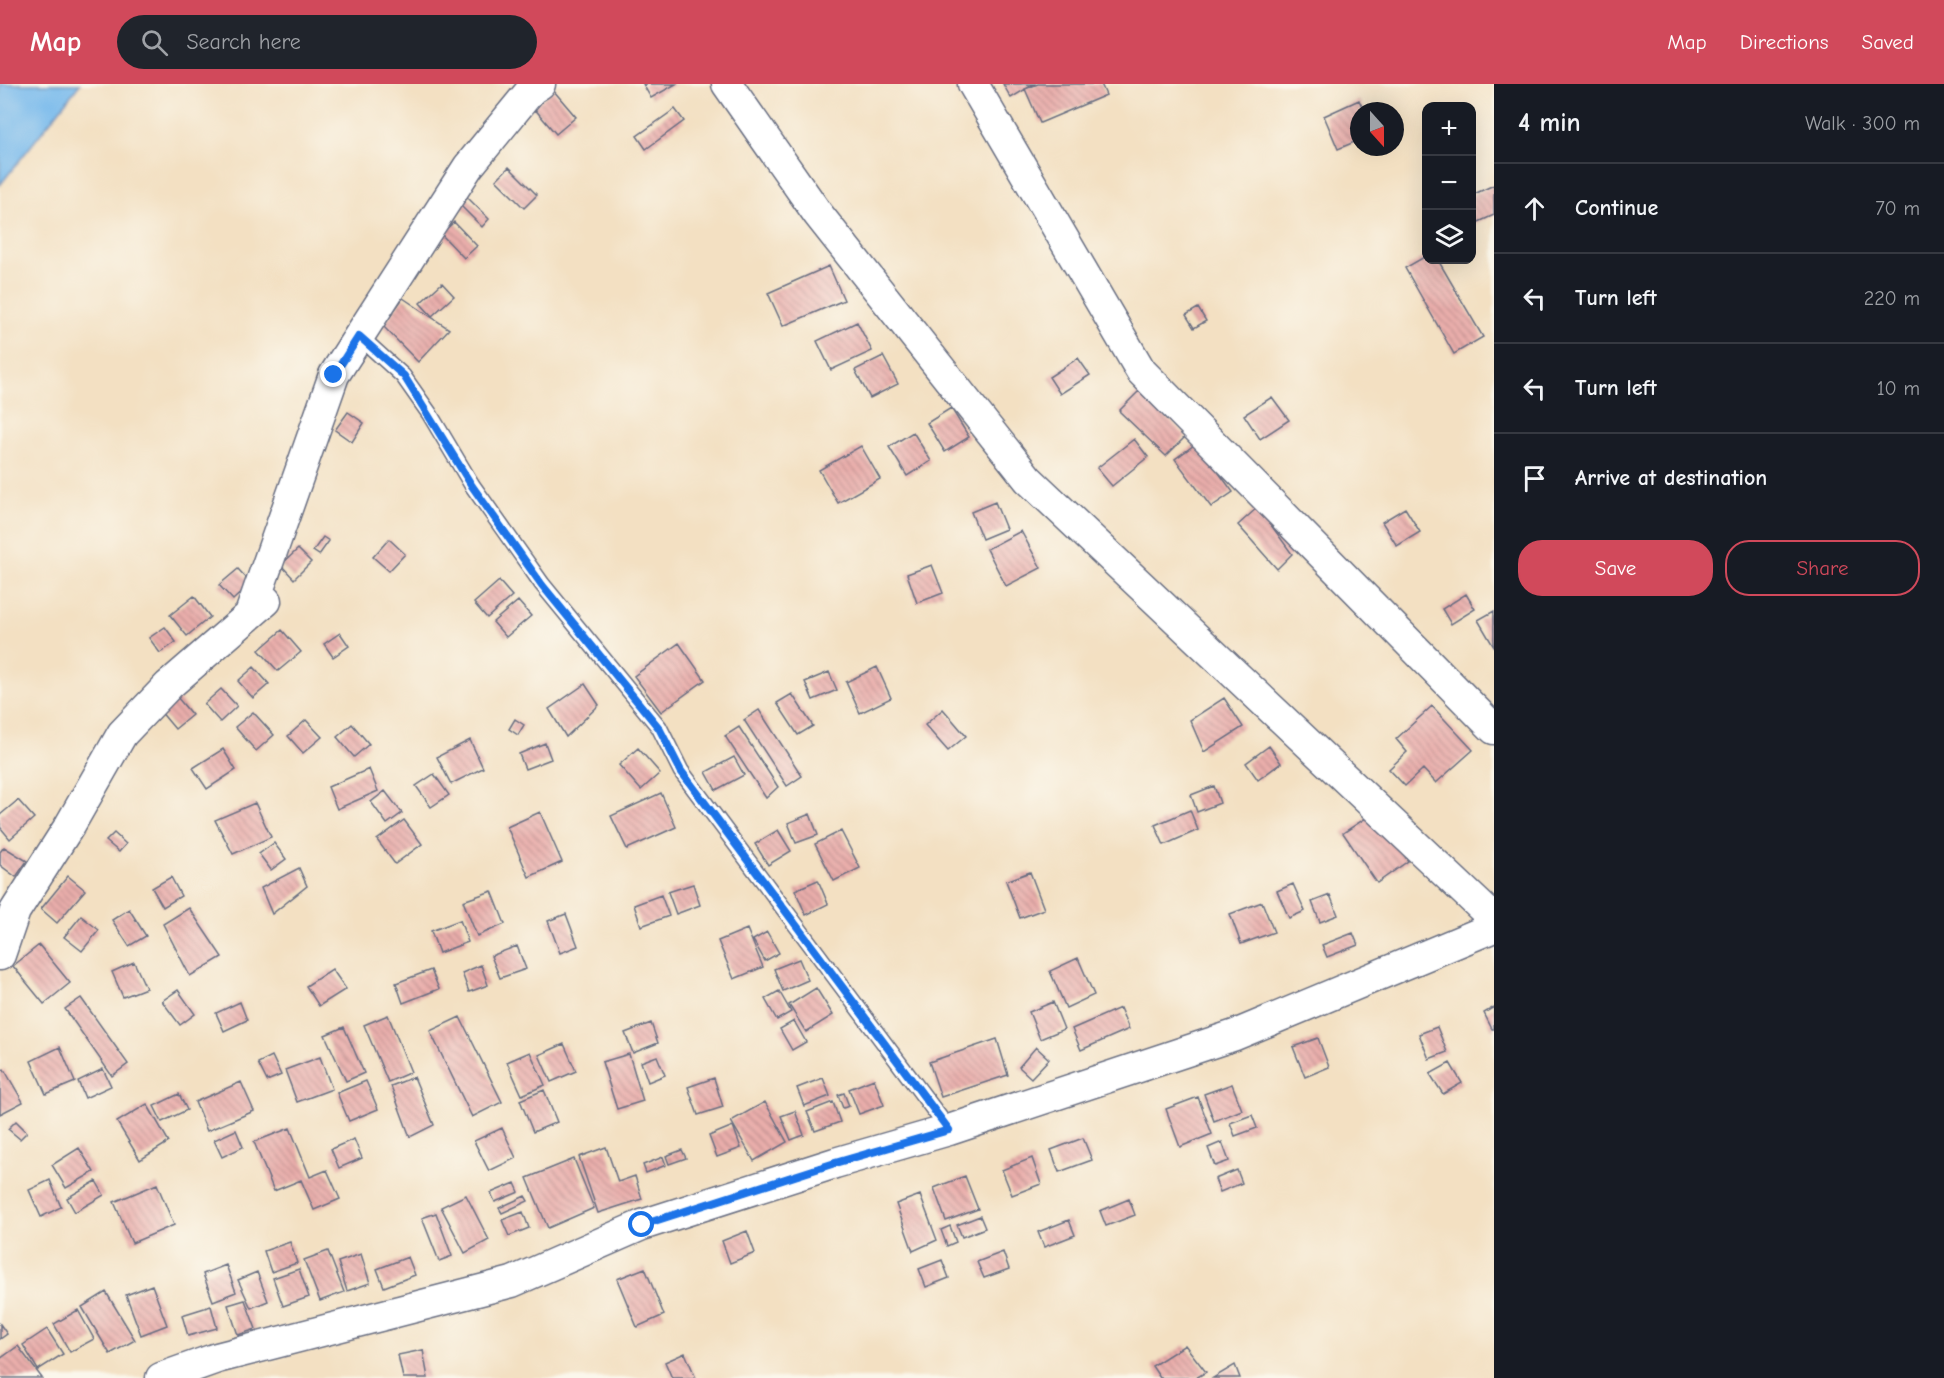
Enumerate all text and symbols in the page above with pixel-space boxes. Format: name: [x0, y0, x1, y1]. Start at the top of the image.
search box: [117, 15, 537, 69]
text: Map: [30, 26, 81, 58]
icon: search: [138, 26, 171, 59]
text: Search here: [186, 29, 301, 55]
text: Map: [1667, 30, 1707, 54]
text: Directions: [1740, 30, 1829, 54]
text: Saved: [1862, 30, 1914, 54]
north arrow: [1350, 102, 1404, 156]
map controls: [1422, 102, 1476, 264]
button: +: [1422, 102, 1476, 156]
text: 4 min: [1518, 108, 1581, 138]
text: Walk · 300 m: [1805, 112, 1920, 135]
button: −: [1422, 156, 1476, 210]
icon: ahead: [1518, 192, 1551, 225]
text: Continue: [1575, 195, 1658, 221]
text: 70 m: [1875, 197, 1920, 220]
button: layers: [1422, 210, 1476, 264]
icon: left: [1518, 282, 1551, 315]
text: Turn left: [1575, 285, 1657, 311]
text: 220 m: [1864, 287, 1920, 310]
route end: [320, 361, 346, 387]
icon: left: [1518, 372, 1551, 405]
text: Turn left: [1575, 375, 1657, 401]
text: 10 m: [1877, 377, 1920, 400]
icon: arrive: [1518, 462, 1551, 495]
text: Arrive at destination: [1575, 465, 1767, 491]
button: Save: [1518, 540, 1713, 596]
button: Share: [1725, 540, 1920, 596]
route start: [628, 1211, 654, 1237]

